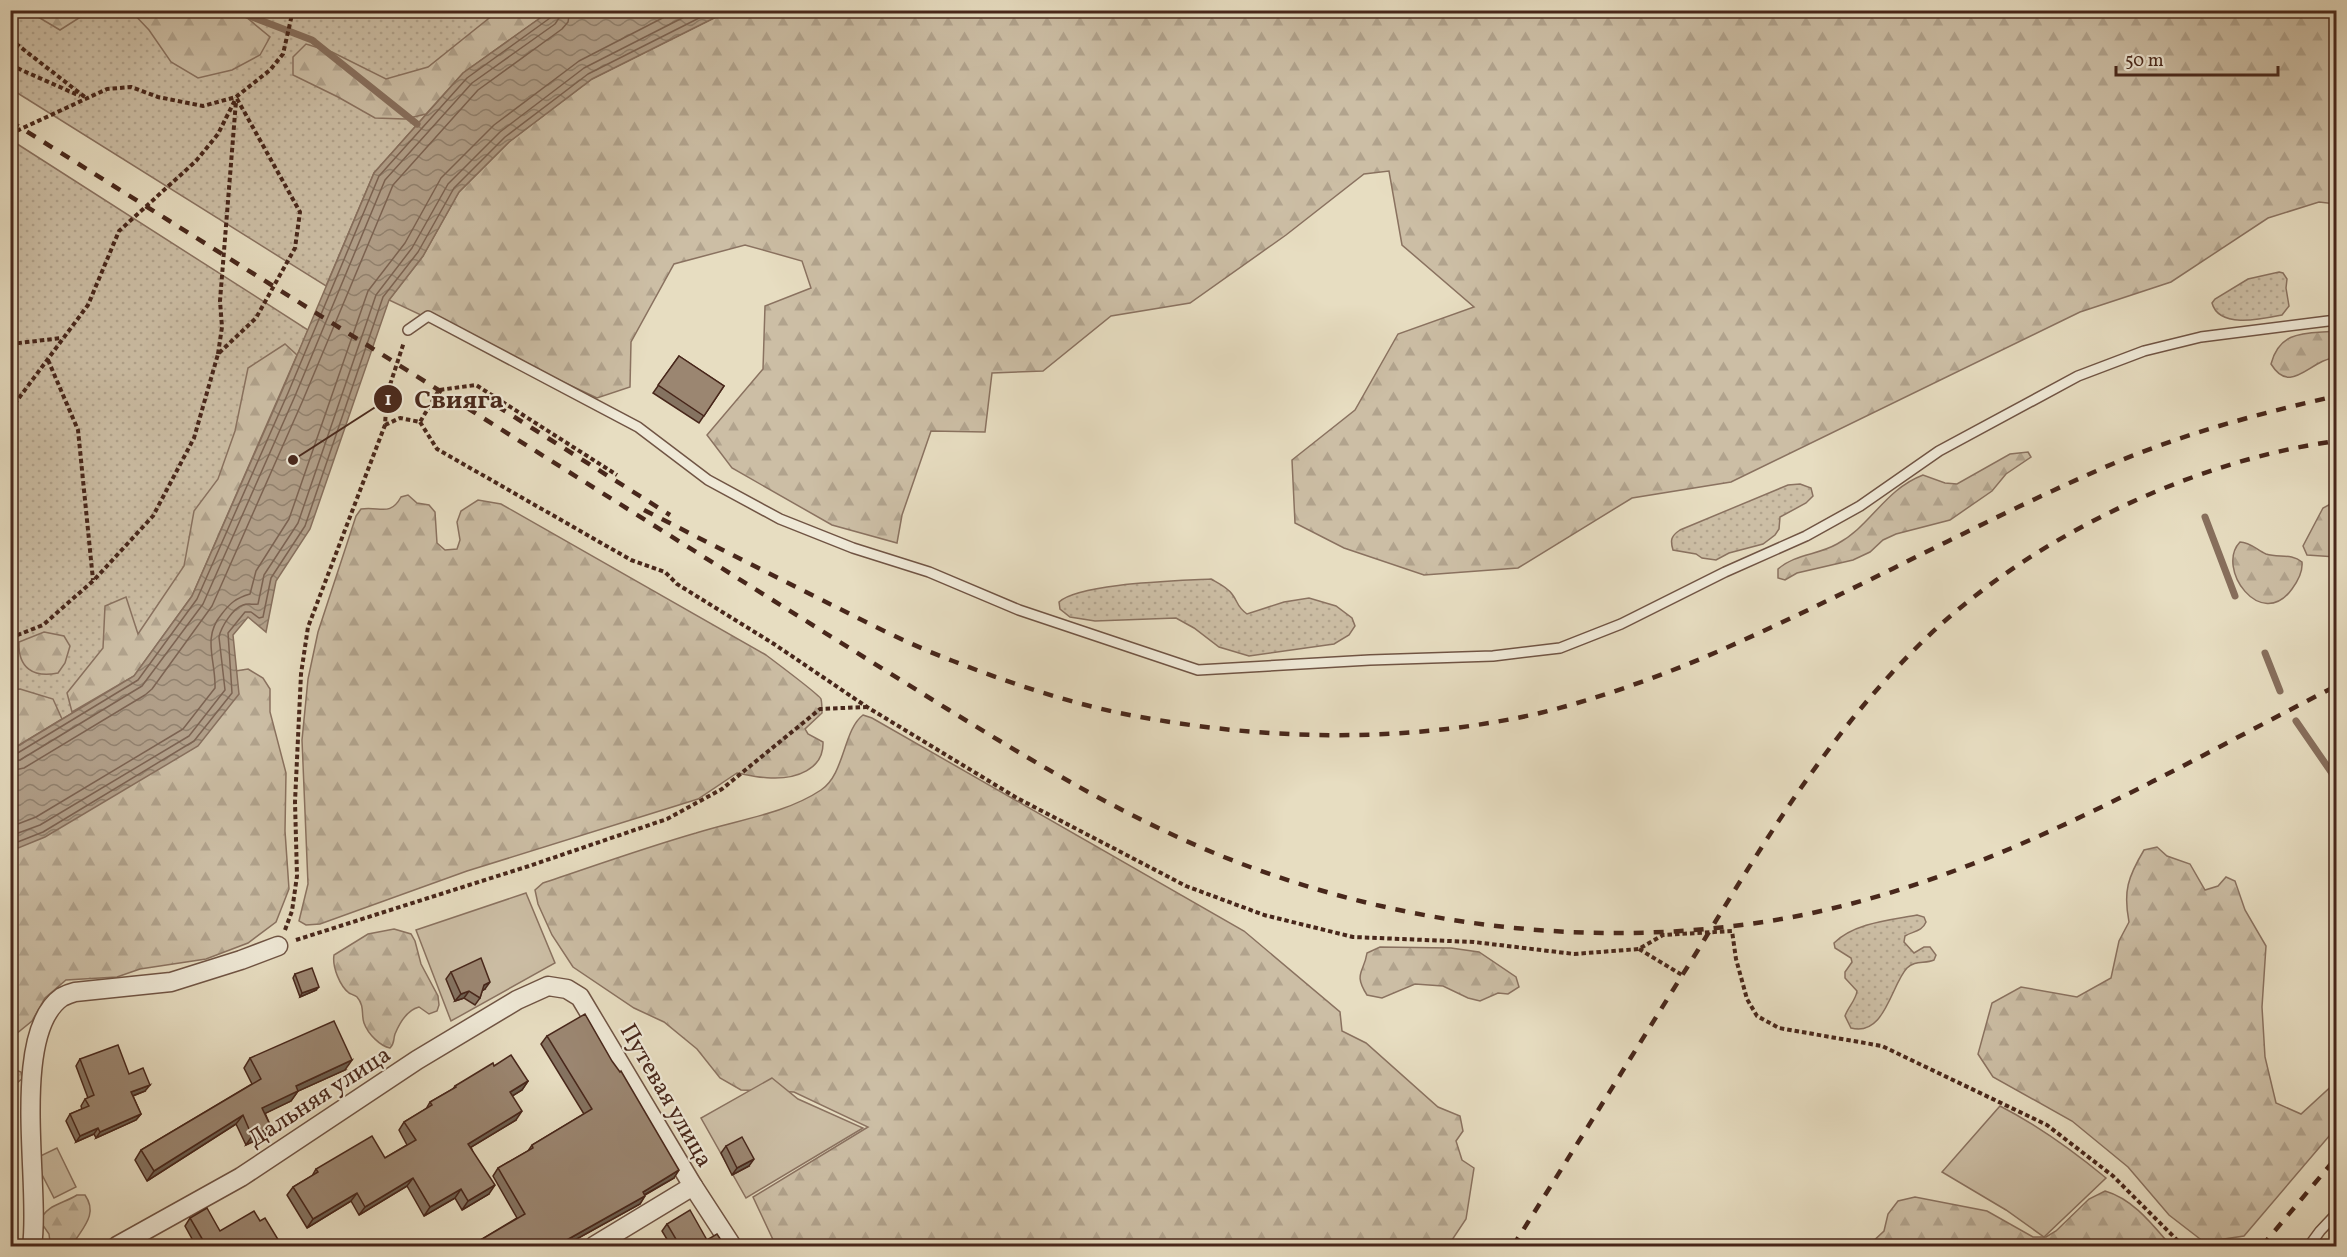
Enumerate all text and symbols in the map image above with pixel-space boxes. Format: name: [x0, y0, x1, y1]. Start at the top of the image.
scale bar: [2116, 39, 2278, 77]
text: 50 m: [2125, 49, 2164, 74]
callout: Свияга: [373, 377, 516, 421]
text: Свияга: [414, 383, 504, 419]
text: 1: [384, 388, 392, 413]
street label: Путевая улица: [610, 1018, 720, 1174]
street label: Дальняя улица: [242, 1039, 398, 1157]

